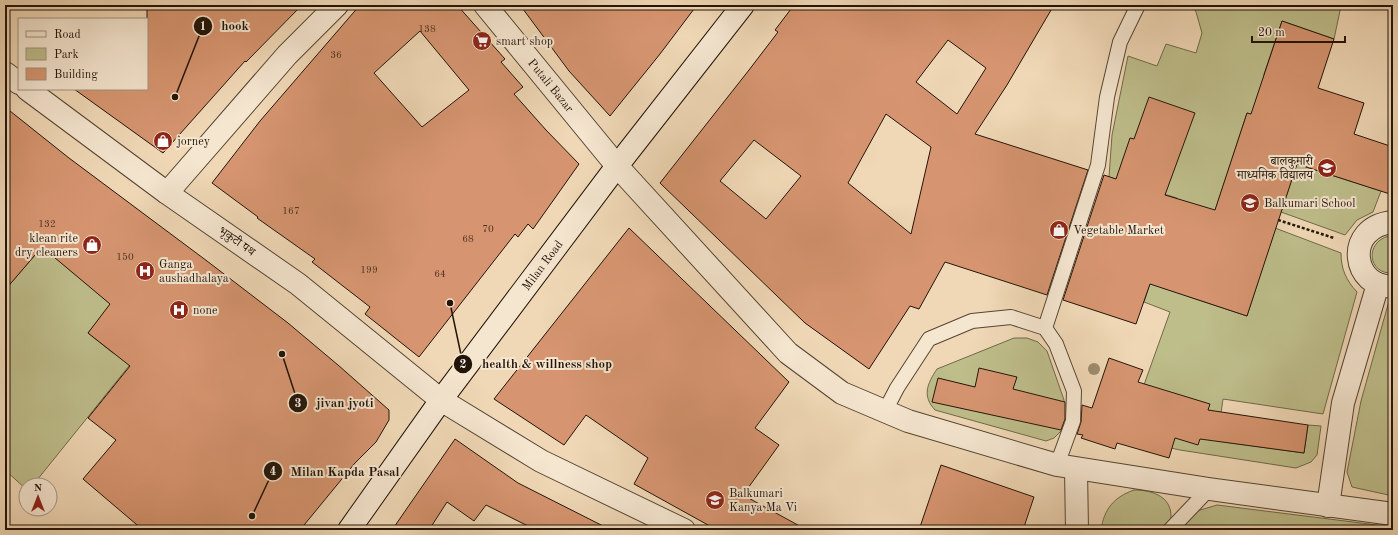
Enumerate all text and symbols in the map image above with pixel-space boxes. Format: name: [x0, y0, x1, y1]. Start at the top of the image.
callout: hook: [193, 13, 256, 38]
legend: [18, 18, 148, 90]
scale bar: [1252, 18, 1345, 44]
text: hook: [221, 20, 250, 33]
text: 1: [200, 21, 206, 33]
house number: 138: [418, 24, 436, 34]
text: 20 m: [1258, 27, 1285, 39]
text: Road: [54, 29, 81, 41]
supermarket icon: smart shop: [471, 30, 493, 52]
place label: smart shop: [496, 36, 553, 48]
text: Park: [54, 49, 79, 61]
house number: 36: [330, 50, 342, 60]
street label: Putali Bazar: [525, 57, 575, 115]
text: Building: [54, 69, 98, 81]
shop icon: jorney: [152, 130, 174, 152]
place label: jorney: [176, 136, 211, 148]
place label: बालकुमारी माध्यमिक विद्यालय: [1236, 154, 1314, 182]
school or university icon: बालकुमारी माध्यमिक विद्यालय: [1316, 157, 1338, 179]
school or university icon: Balkumari School: [1239, 192, 1261, 214]
place label: Balkumari School: [1264, 198, 1355, 210]
house number: 167: [282, 206, 300, 216]
house number: 132: [38, 219, 56, 229]
shop icon: Vegetable Market: [1048, 219, 1070, 241]
street label: भृकुटी पथ: [215, 223, 259, 260]
house number: 70: [482, 224, 494, 234]
place label: Vegetable Market: [1073, 225, 1164, 237]
place label: klean rite dry cleaners: [15, 233, 78, 259]
shop icon: klean rite dry cleaners: [81, 234, 103, 256]
house number: 68: [462, 234, 474, 244]
street label: Milan Road: [521, 239, 566, 293]
house number: 150: [116, 252, 134, 262]
place label: Ganga aushadhalaya: [159, 259, 229, 285]
hospital icon: Ganga aushadhalaya: [134, 260, 156, 282]
house number: 199: [360, 265, 378, 275]
house number: 64: [434, 269, 446, 279]
hospital icon: none: [168, 299, 190, 321]
place label: none: [193, 305, 218, 317]
callout: health & willness shop: [453, 351, 620, 376]
text: health & willness shop: [482, 358, 612, 371]
text: 2: [460, 359, 467, 371]
callout: jivan jyoti: [288, 390, 381, 415]
text: jivan jyoti: [315, 397, 374, 410]
text: 3: [295, 398, 302, 410]
callout: Milan Kapda Pasal: [263, 459, 408, 484]
text: 4: [270, 466, 277, 478]
text: Milan Kapda Pasal: [290, 466, 400, 479]
north arrow: [18, 477, 58, 517]
text: N: [34, 483, 43, 494]
place label: Balkumari Kanya Ma Vi: [729, 488, 797, 514]
school or university icon: Balkumari Kanya Ma Vi: [704, 489, 726, 511]

